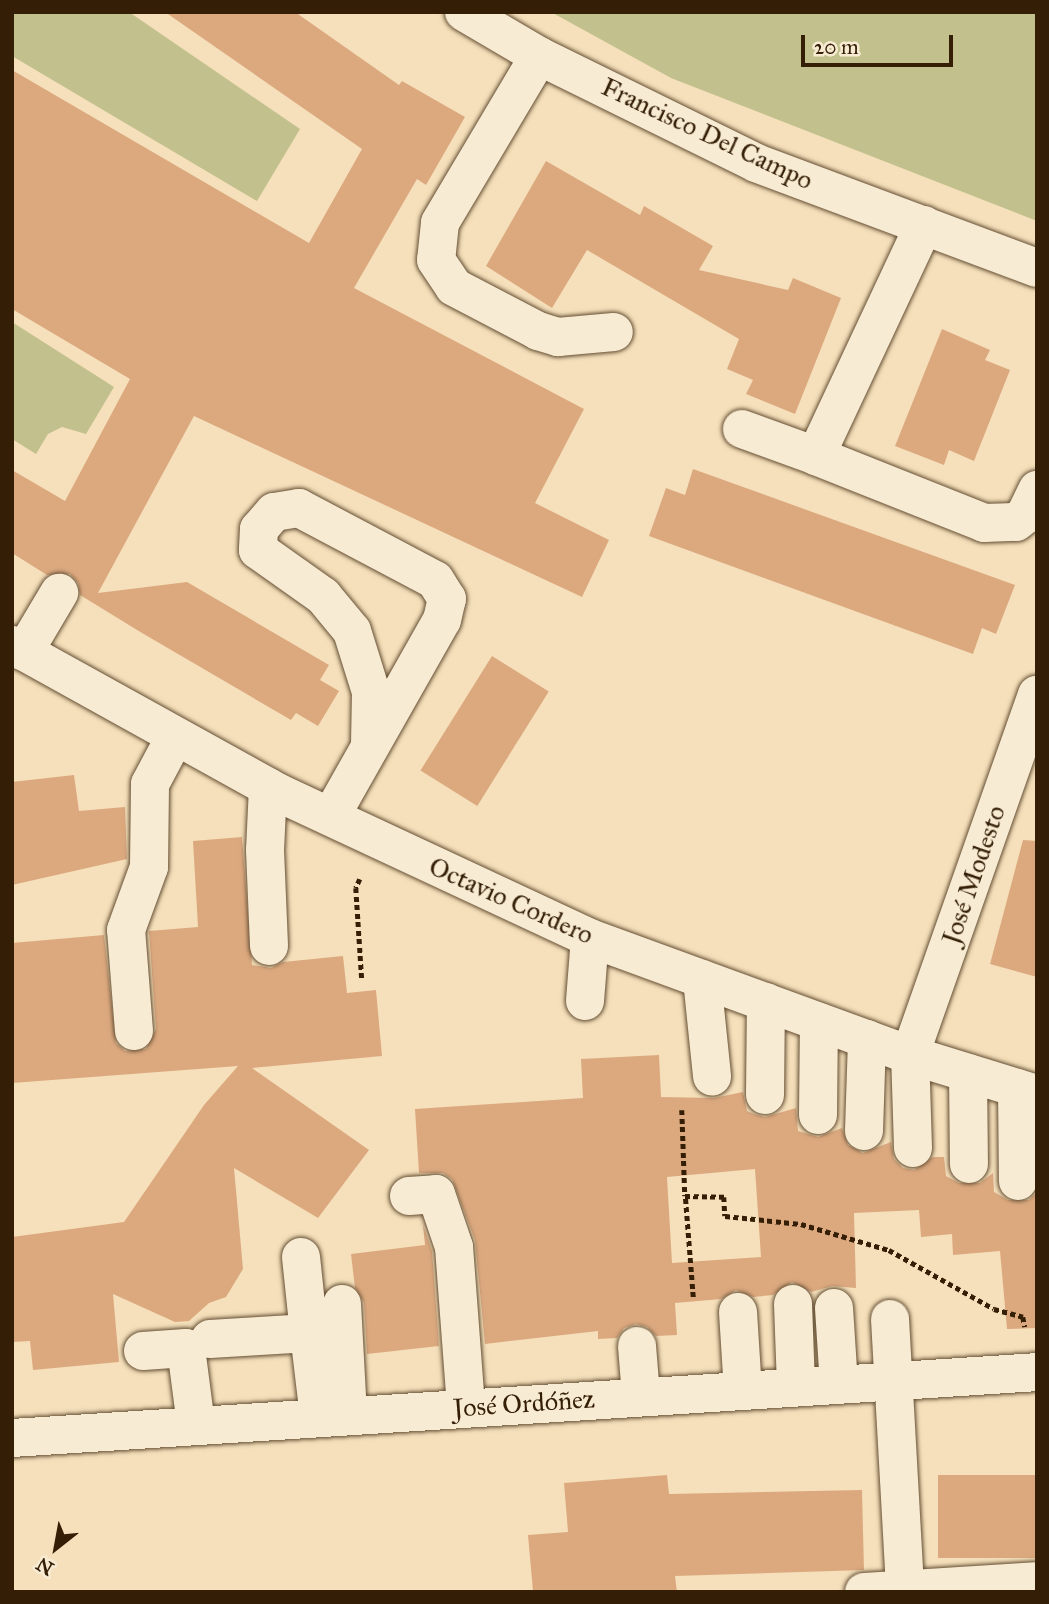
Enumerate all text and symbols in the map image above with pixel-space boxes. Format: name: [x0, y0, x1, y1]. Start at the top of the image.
scale bar: [804, 21, 956, 65]
text: 20 m: [814, 34, 859, 60]
street label: Francisco Del Campo: [596, 71, 818, 197]
street label: José Modesto: [936, 801, 1012, 949]
street label: Octavio Cordero: [424, 851, 598, 951]
street label: José Ordóñez: [452, 1383, 596, 1425]
north arrow: [21, 1513, 91, 1583]
text: N: [32, 1552, 58, 1580]

